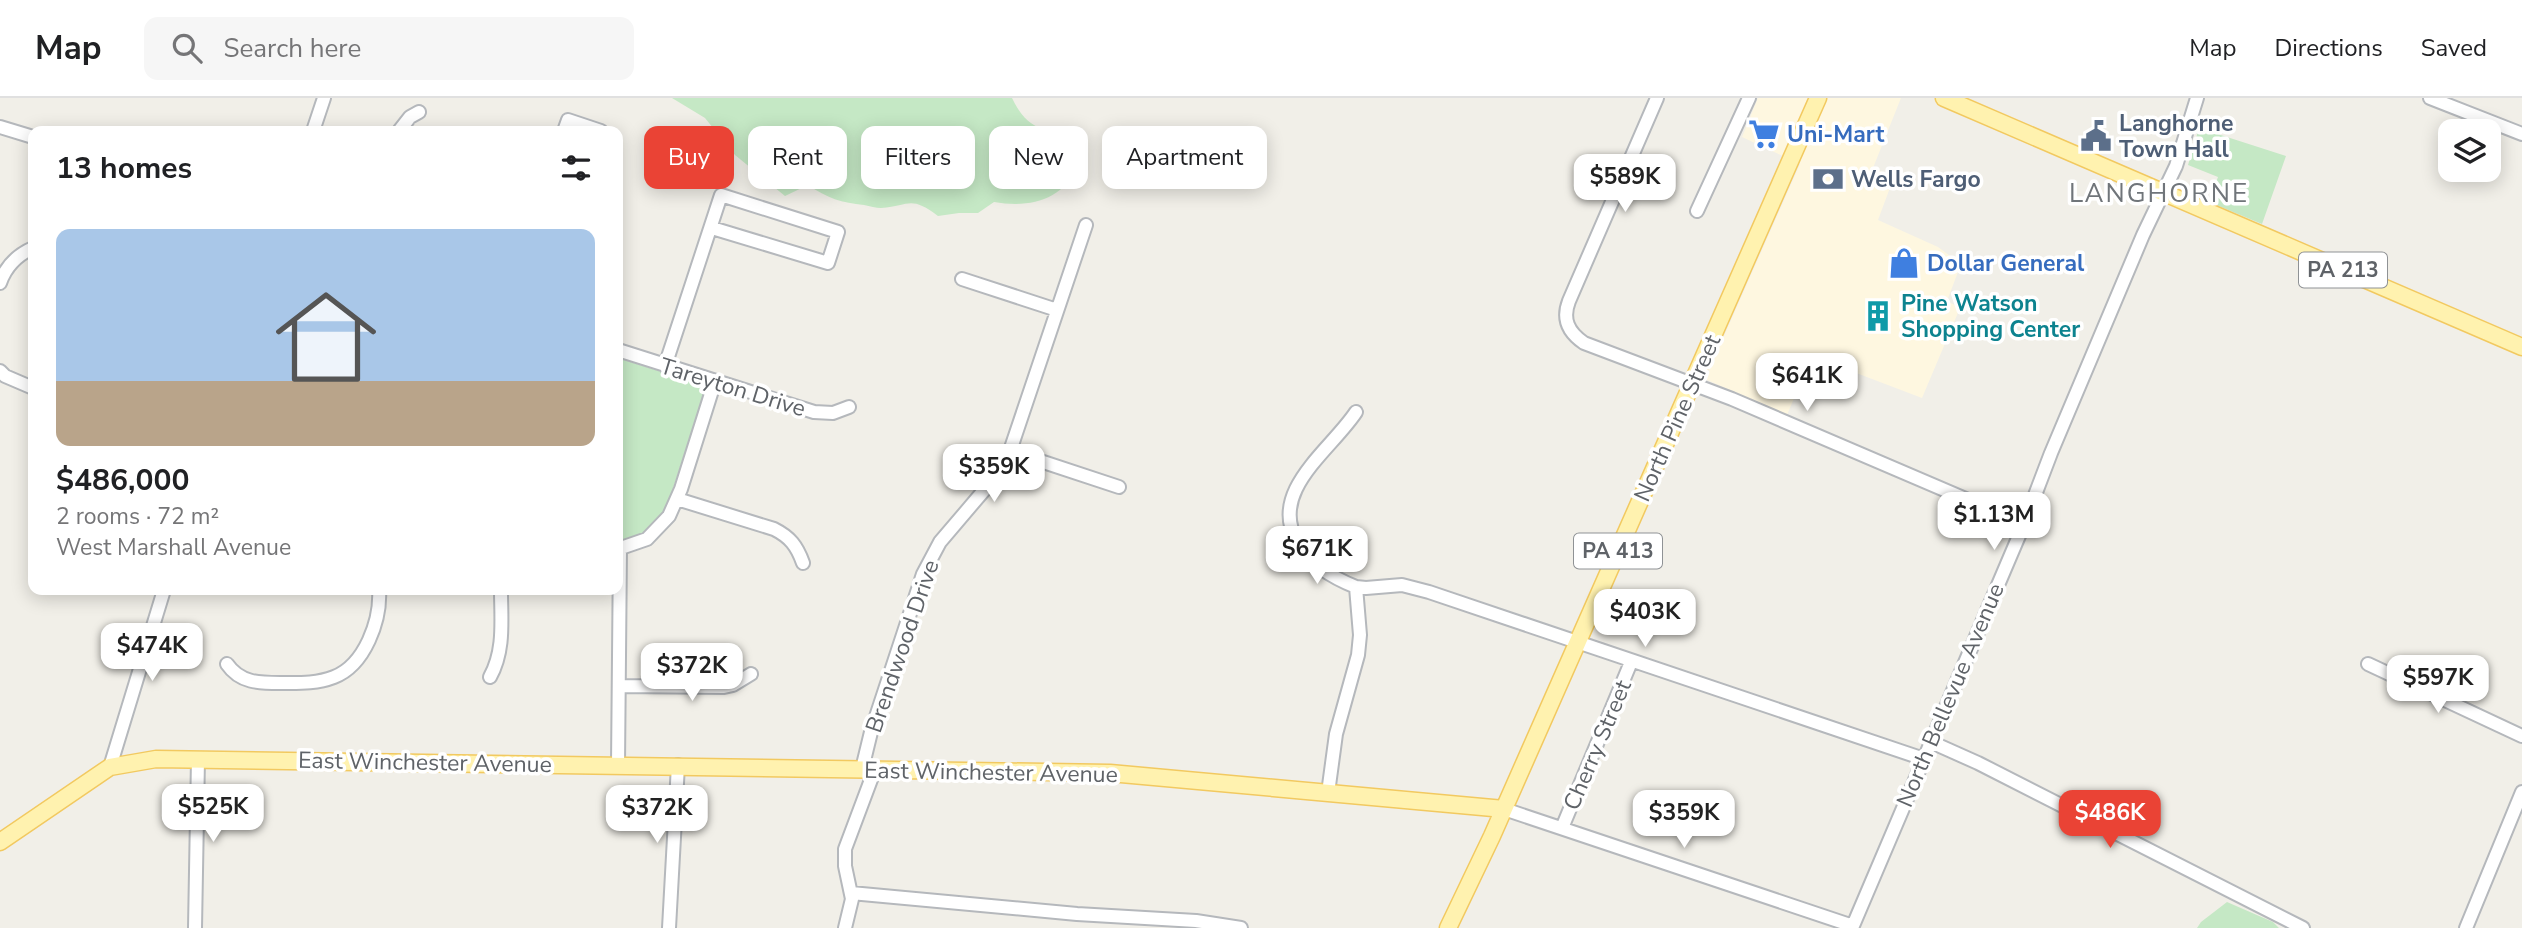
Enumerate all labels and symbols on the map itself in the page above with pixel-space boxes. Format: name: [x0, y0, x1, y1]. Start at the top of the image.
place label: Langhorne Town Hall: [2119, 108, 2234, 165]
supermarket icon: Uni-Mart: [1747, 117, 1781, 151]
place label: Uni-Mart: [1787, 119, 1884, 150]
public building icon: Langhorne Town Hall: [2079, 119, 2113, 153]
pin: $589K: [1576, 155, 1674, 214]
bank icon: Wells Fargo: [1811, 162, 1845, 196]
place label: Wells Fargo: [1851, 164, 1981, 195]
district label: LANGHORNE: [2069, 176, 2249, 211]
shop icon: Dollar General: [1887, 246, 1921, 280]
place label: Dollar General: [1927, 248, 2085, 279]
road number: PA 213: [2299, 252, 2387, 288]
place label: Pine Watson Shopping Center: [1901, 288, 2080, 345]
building icon: Pine Watson Shopping Center: [1861, 299, 1895, 333]
street label: North Pine Street: [1627, 329, 1729, 507]
street label: Tareyton Drive: [656, 351, 809, 424]
pin: $641K: [1758, 354, 1856, 413]
pin: $359K: [945, 444, 1043, 504]
pin: $1.13M: [1937, 492, 2051, 552]
pin: $671K: [1268, 526, 1366, 586]
road number: PA 413: [1574, 533, 1662, 568]
street label: Brendwood Drive: [858, 556, 947, 737]
street label: North Bellevue Avenue: [1889, 579, 2012, 812]
pin: $403K: [1596, 589, 1694, 649]
pin: $474K: [103, 624, 201, 683]
pin: $372K: [643, 644, 741, 703]
pin: $597K: [2389, 656, 2487, 715]
street label: Cherry Street: [1556, 675, 1639, 815]
street label: East Winchester Avenue: [298, 745, 552, 780]
street label: East Winchester Avenue: [864, 755, 1118, 790]
pin: $525K: [164, 784, 262, 844]
pin: $372K: [608, 786, 706, 845]
pin: $359K: [1635, 790, 1733, 850]
pin: $486K: [2061, 790, 2159, 850]

